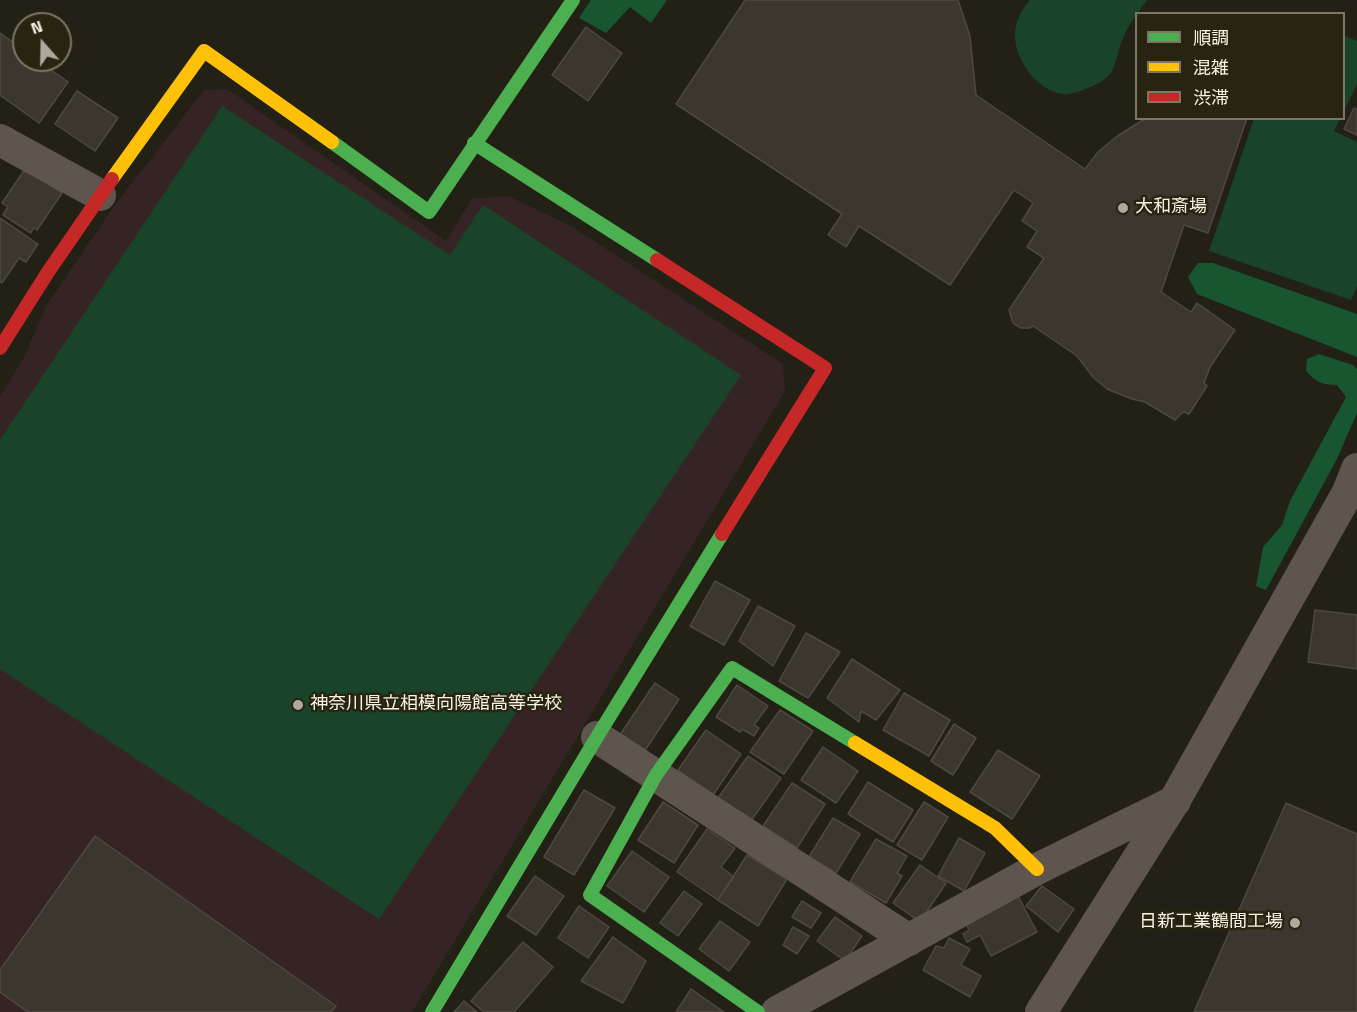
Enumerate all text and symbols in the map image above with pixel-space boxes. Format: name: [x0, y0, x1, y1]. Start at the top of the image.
north arrow: [12, 12, 72, 72]
legend: [1135, 12, 1345, 120]
text: N: [27, 14, 46, 40]
text: 順調: [1193, 24, 1229, 51]
text: 混雑: [1193, 54, 1229, 81]
text: 渋滞: [1193, 84, 1229, 111]
place label: 大和斎場: [1135, 197, 1207, 219]
marker: 大和斎場: [1116, 201, 1130, 215]
place label: 神奈川県立相模向陽館高等学校: [310, 694, 562, 716]
marker: 神奈川県立相模向陽館高等学校: [291, 698, 305, 712]
place label: 日新工業鶴間工場: [1139, 912, 1283, 934]
marker: 日新工業鶴間工場: [1288, 916, 1302, 930]

